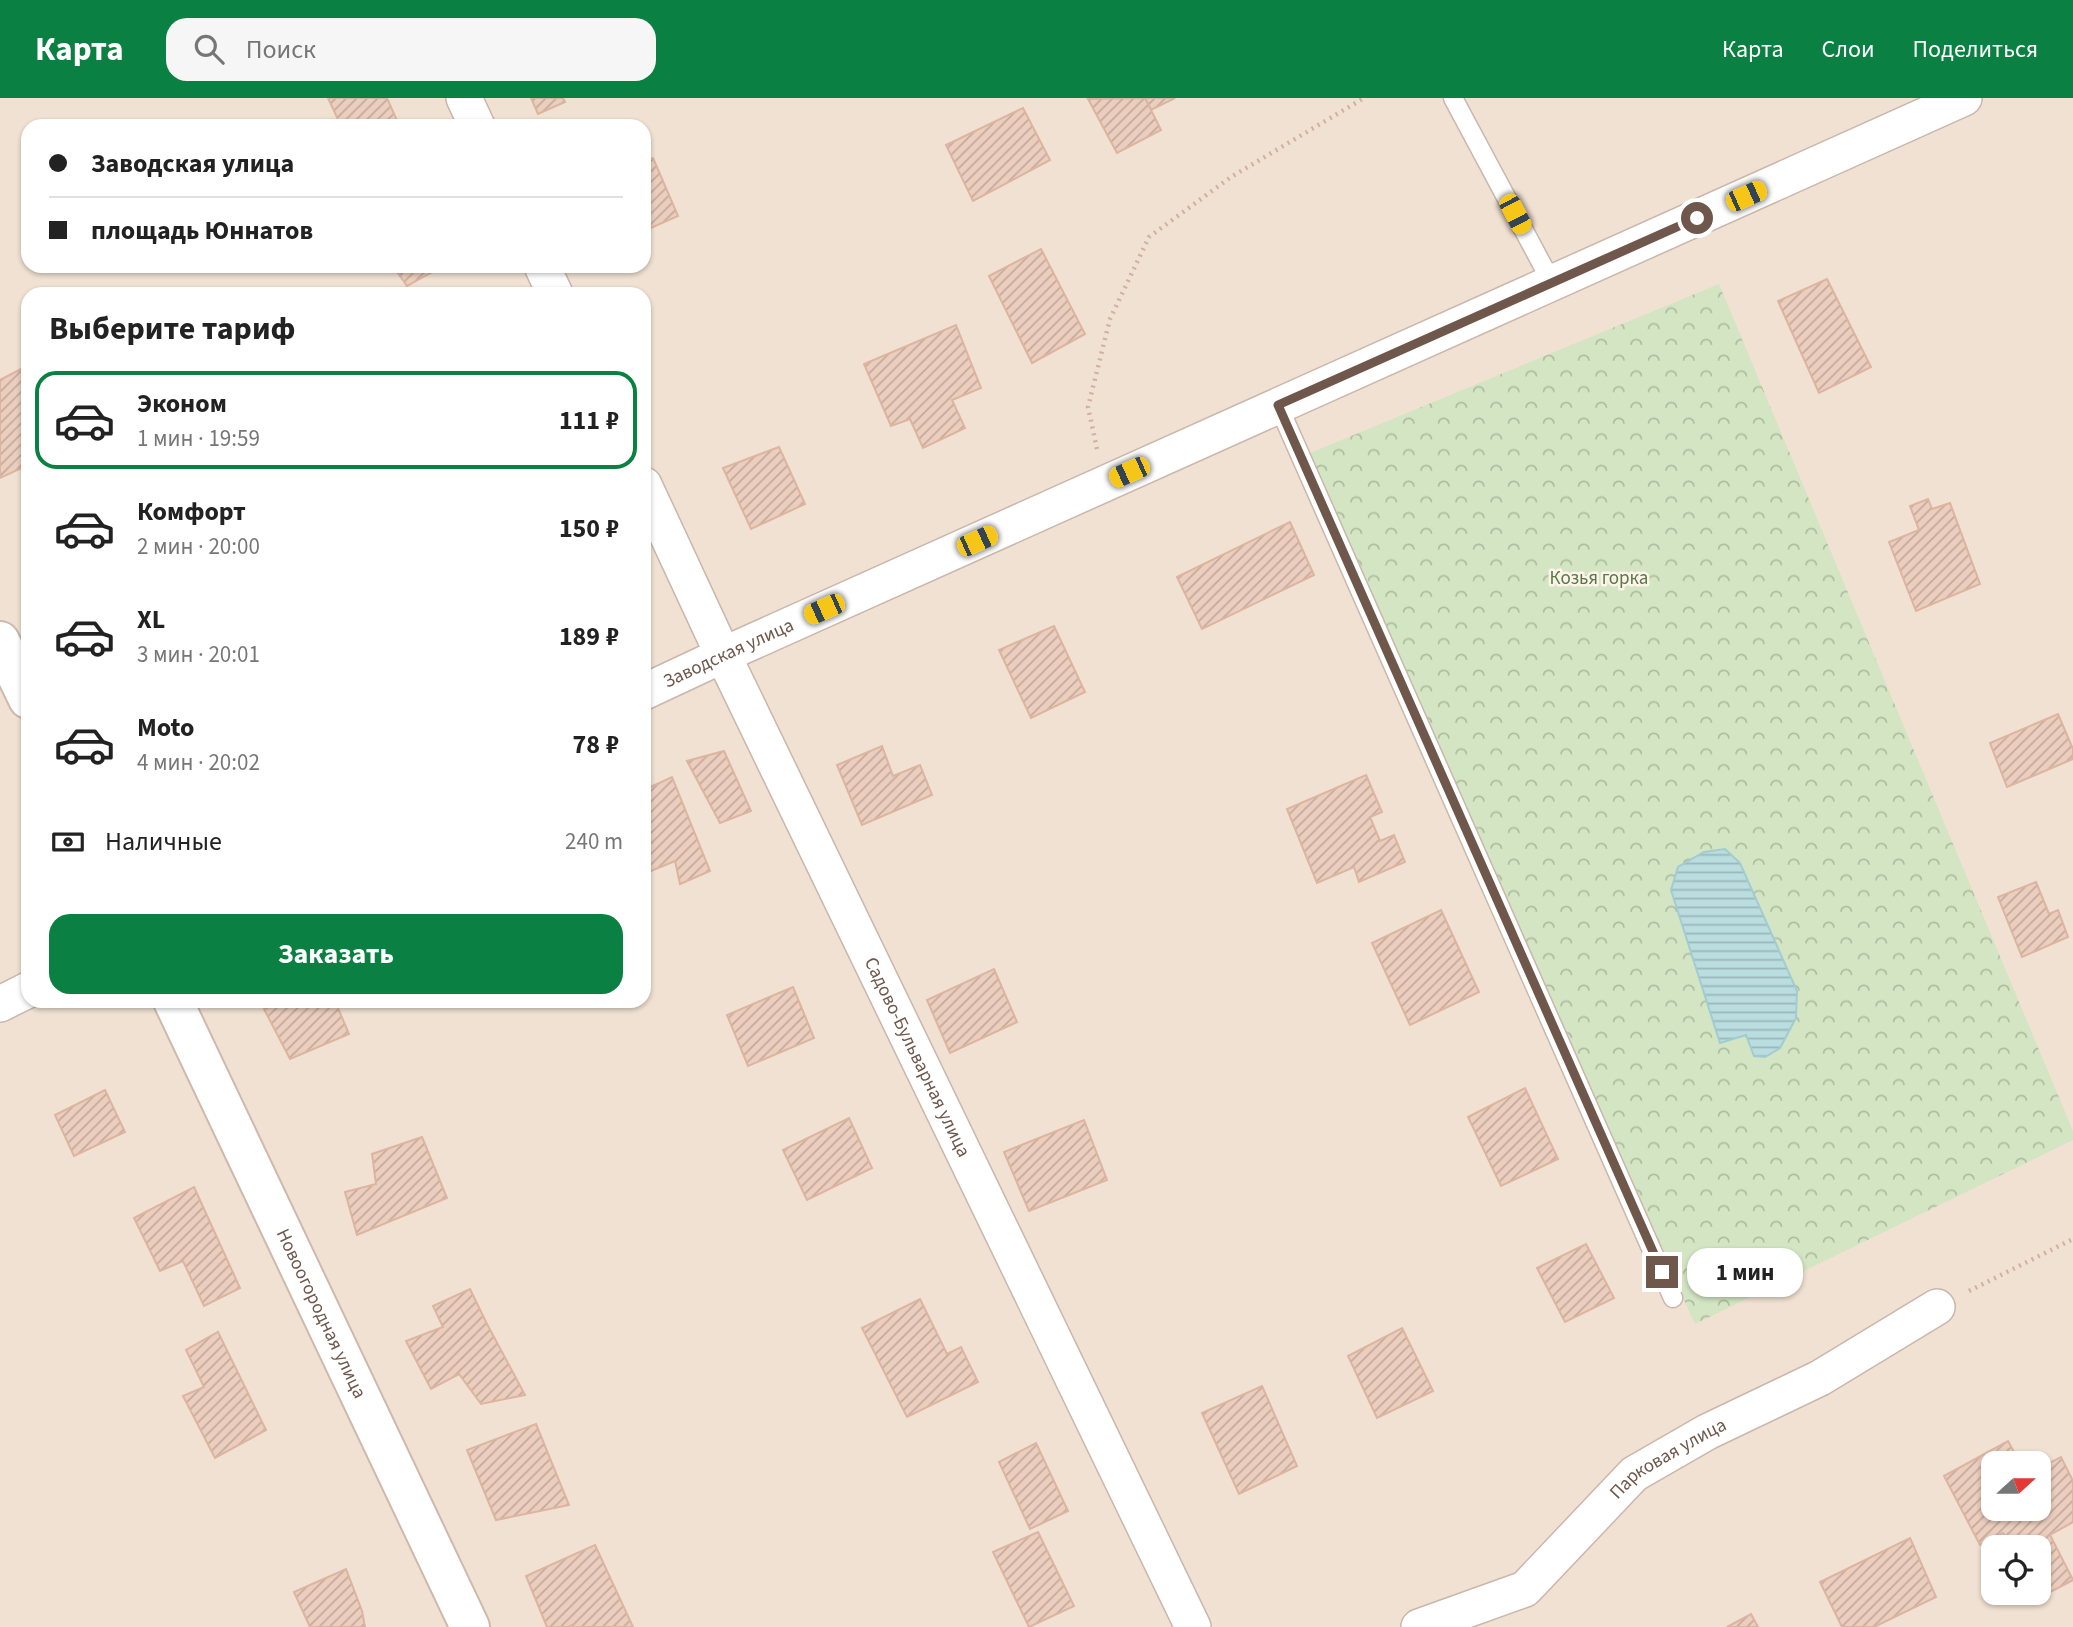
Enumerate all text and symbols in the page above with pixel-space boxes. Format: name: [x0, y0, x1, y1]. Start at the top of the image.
search box: [166, 18, 656, 81]
text: Карта: [35, 26, 124, 73]
icon: search: [190, 30, 228, 68]
text: Поиск: [246, 31, 316, 68]
text: Карта: [1722, 32, 1784, 67]
text: Слои: [1822, 32, 1875, 67]
text: Поделиться: [1913, 32, 2038, 67]
text: Заводская улица: [91, 145, 294, 182]
car: [1723, 178, 1770, 214]
car: [1496, 191, 1535, 237]
route start: [1681, 202, 1713, 234]
text: площадь Юннатов: [91, 212, 313, 249]
text: Выберите тариф: [49, 306, 296, 352]
text: Эконом: [137, 385, 227, 422]
icon: car: [53, 389, 116, 452]
text: 111 ₽: [559, 402, 619, 439]
text: 1 мин · 19:59: [137, 422, 260, 455]
car: [1106, 454, 1153, 490]
text: Комфорт: [137, 493, 246, 530]
icon: car: [53, 497, 116, 560]
text: 150 ₽: [559, 510, 619, 547]
car: [954, 523, 1001, 559]
text: 2 мин · 20:00: [137, 530, 260, 563]
park label: Козья горка: [1550, 565, 1648, 592]
car: [801, 591, 848, 627]
text: XL: [137, 601, 165, 638]
icon: car: [53, 605, 116, 668]
street label: Заводская улица: [659, 611, 798, 695]
text: 189 ₽: [559, 618, 619, 655]
text: 3 мин · 20:01: [137, 638, 260, 671]
text: Moto: [137, 709, 194, 746]
icon: car: [53, 713, 116, 776]
text: 78 ₽: [573, 726, 619, 763]
text: 4 мин · 20:02: [137, 746, 260, 779]
icon: cash: [49, 823, 87, 861]
text: Наличные: [105, 823, 222, 860]
text: 240 m: [565, 825, 623, 858]
button: Заказать: [49, 914, 623, 994]
street label: Садово-Бульварная улица: [857, 952, 977, 1162]
street label: Новоогородная улица: [269, 1224, 373, 1403]
callout: 1 мин: [1686, 1248, 1802, 1296]
route end: [1646, 1256, 1678, 1288]
text: 1 мин: [1716, 1256, 1774, 1289]
street label: Парковая улица: [1603, 1411, 1731, 1505]
north arrow: [1981, 1451, 2051, 1521]
map controls: [1981, 1451, 2051, 1605]
button: locate: [1981, 1535, 2051, 1605]

